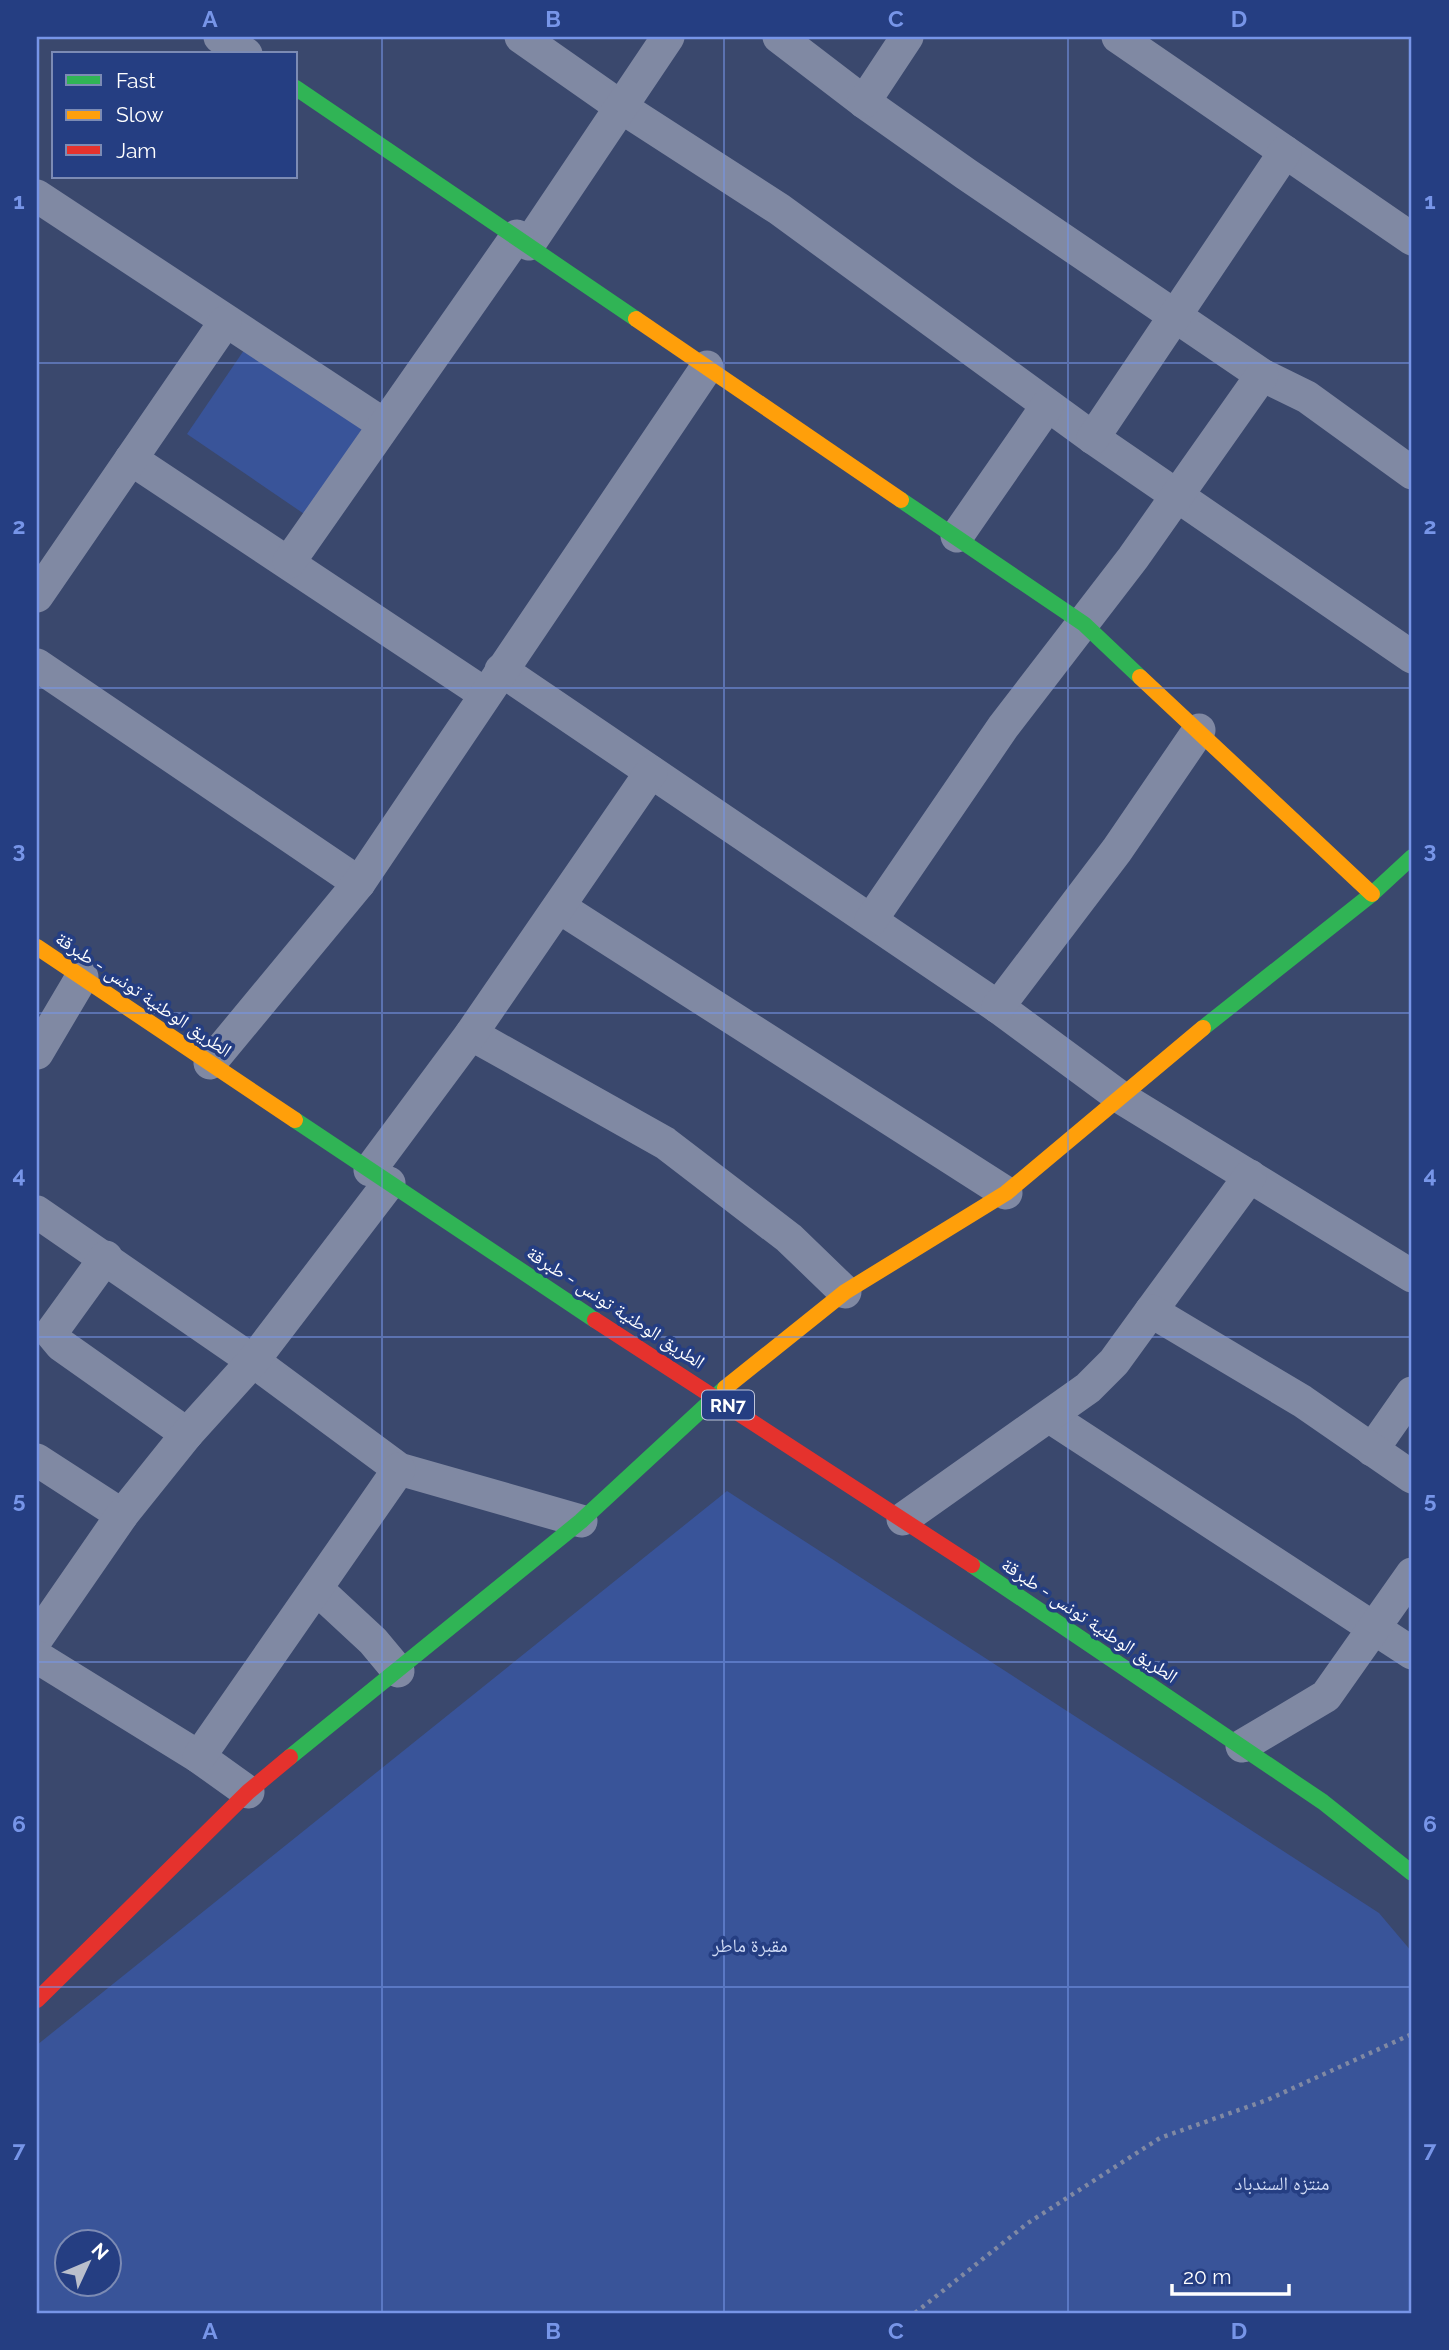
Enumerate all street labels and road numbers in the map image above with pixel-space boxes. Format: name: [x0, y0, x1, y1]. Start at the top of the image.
street label: الطريق الوطنية تونس - طبرقة: [51, 927, 236, 1062]
street label: الطريق الوطنية تونس - طبرقة: [522, 1241, 709, 1374]
road number: RN7: [702, 1390, 754, 1420]
street label: الطريق الوطنية تونس - طبرقة: [997, 1553, 1182, 1688]

